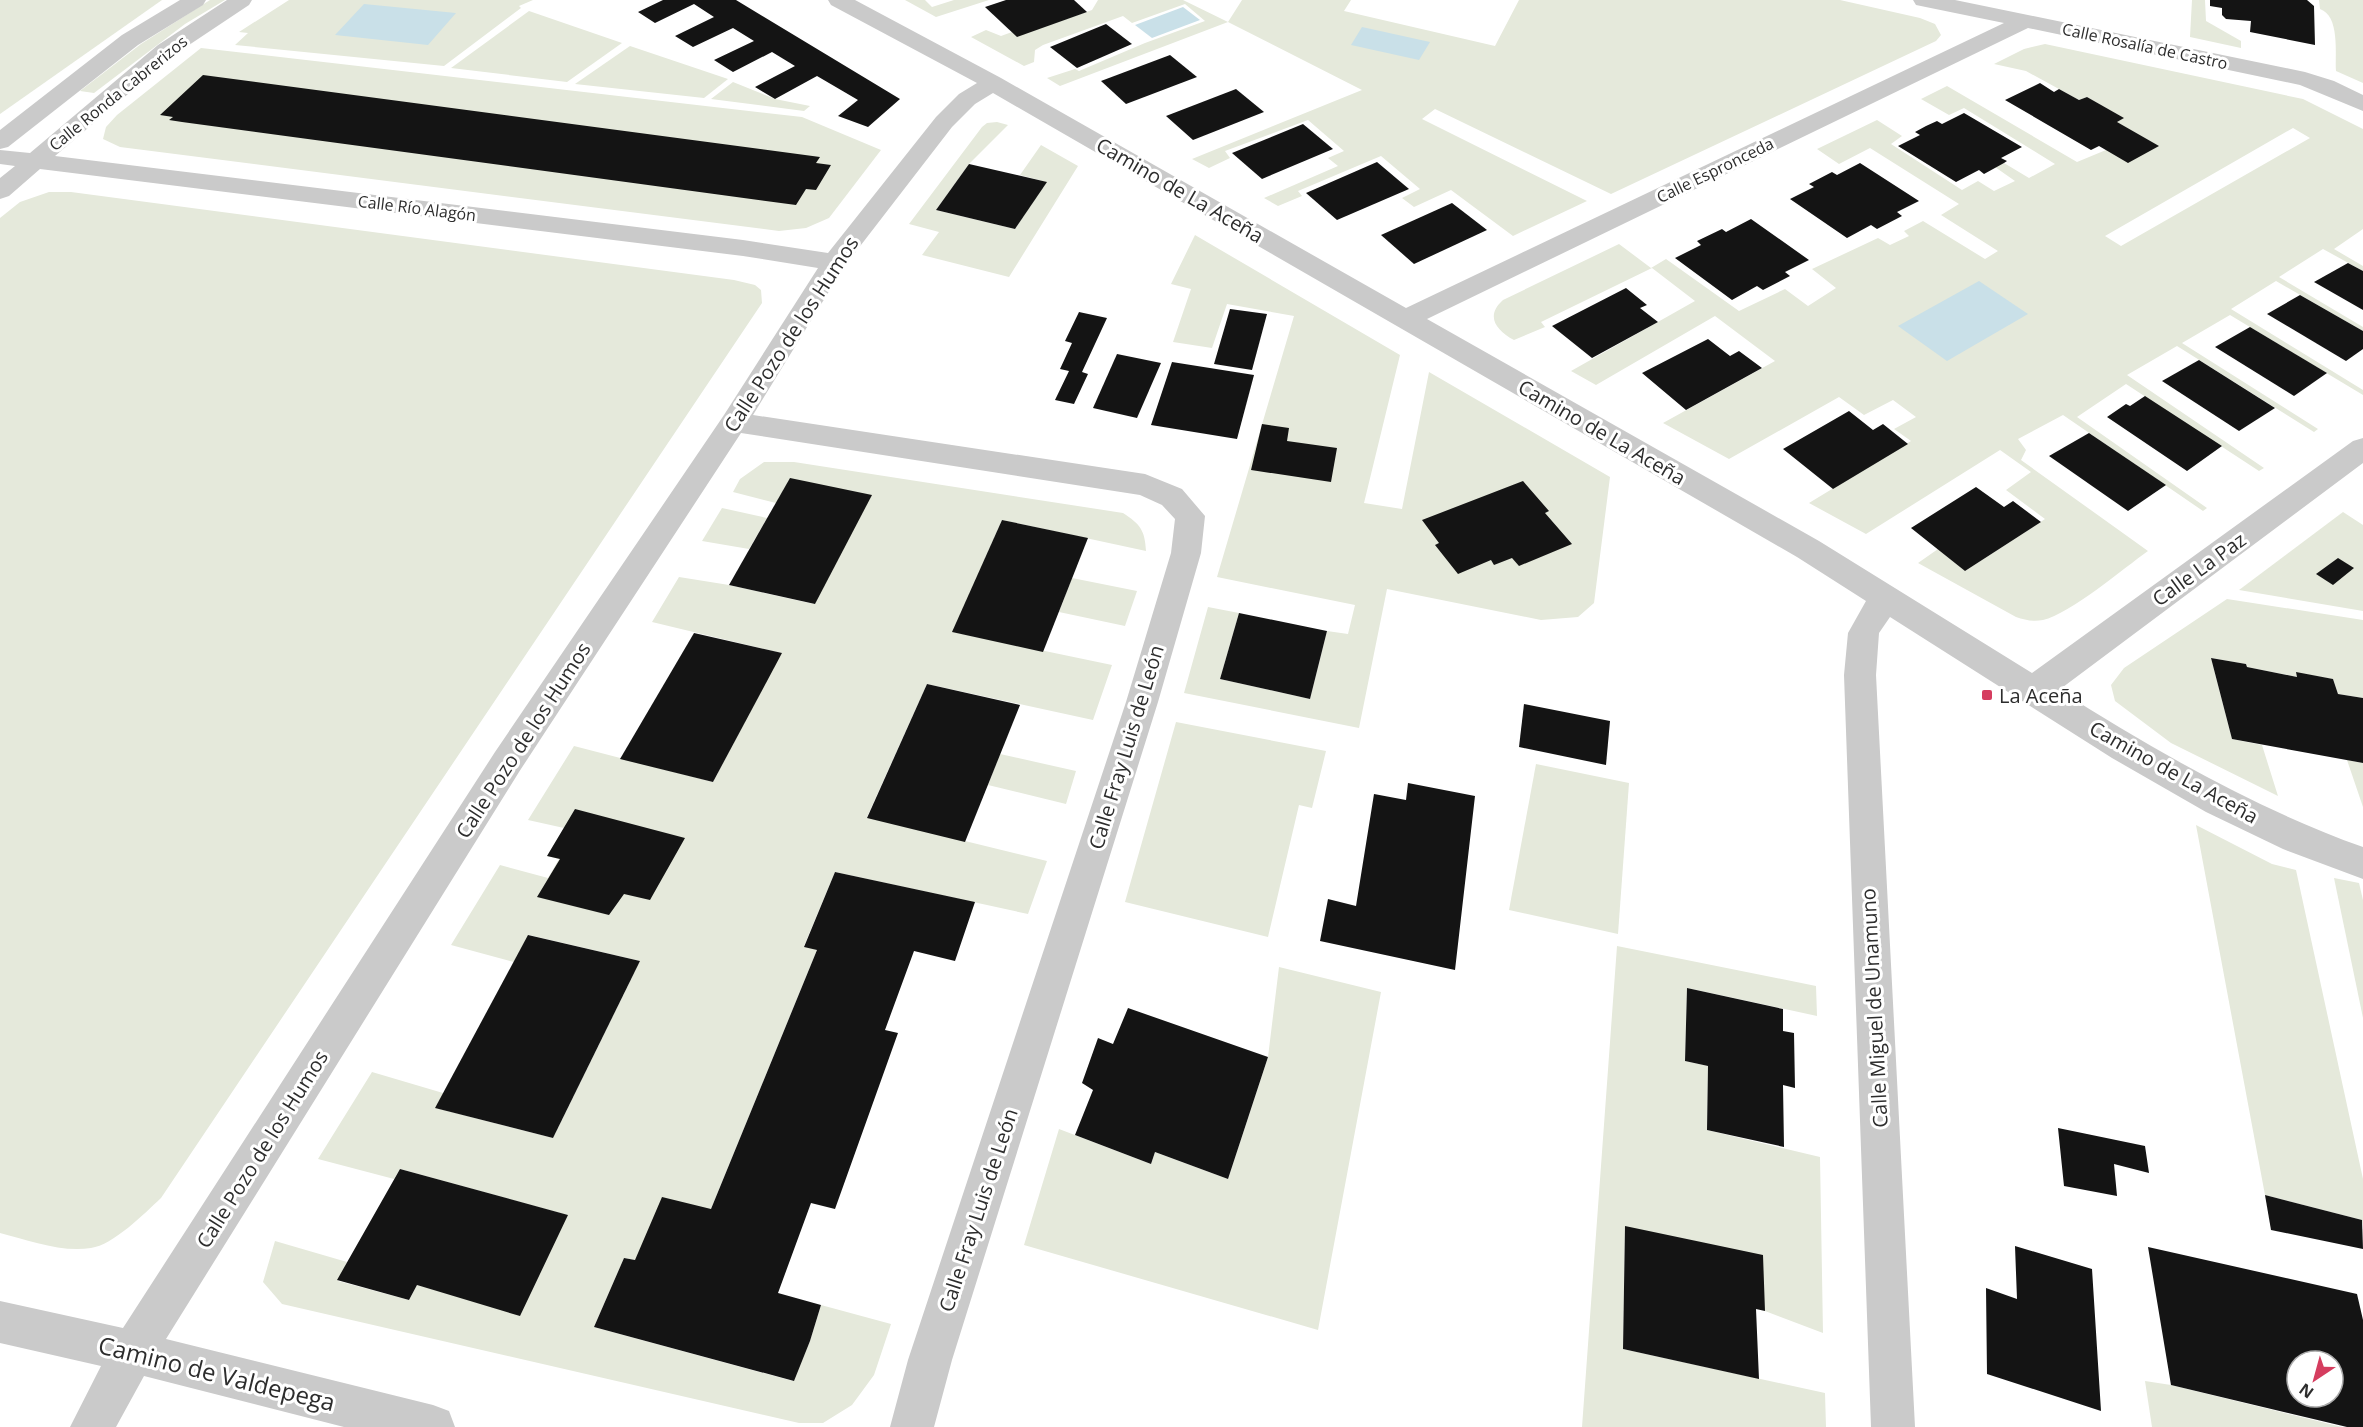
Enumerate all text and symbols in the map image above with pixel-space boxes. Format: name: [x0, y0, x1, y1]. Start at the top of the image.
street label: Calle Rosalía de Castro: [2060, 18, 2230, 74]
street label: Calle Ronda Cabrerizos: [44, 30, 192, 156]
street label: Camino de La Aceña: [1091, 131, 1269, 249]
street label: Calle Espronceda: [1653, 132, 1777, 208]
street label: Calle Río Alagón: [357, 190, 477, 226]
street label: Calle Pozo de los Humos: [717, 231, 865, 437]
street label: Camino de La Aceña: [1513, 373, 1691, 491]
street label: Calle La Paz: [2147, 526, 2251, 612]
street label: Calle Pozo de los Humos: [449, 637, 597, 843]
street label: Calle Fray Luis de León: [1082, 642, 1170, 852]
place label: La Aceña: [1999, 682, 2083, 709]
marker: La Aceña: [1980, 688, 1994, 702]
street label: Camino de La Aceña: [2085, 714, 2263, 830]
street label: Calle Miguel de Unamuno: [1854, 888, 1894, 1128]
street label: Calle Pozo de los Humos: [190, 1045, 334, 1253]
street label: Calle Fray Luis de León: [932, 1105, 1024, 1315]
street label: Camino de Valdepega: [95, 1328, 339, 1418]
north arrow: [2285, 1349, 2345, 1409]
text: N: [2294, 1378, 2318, 1404]

